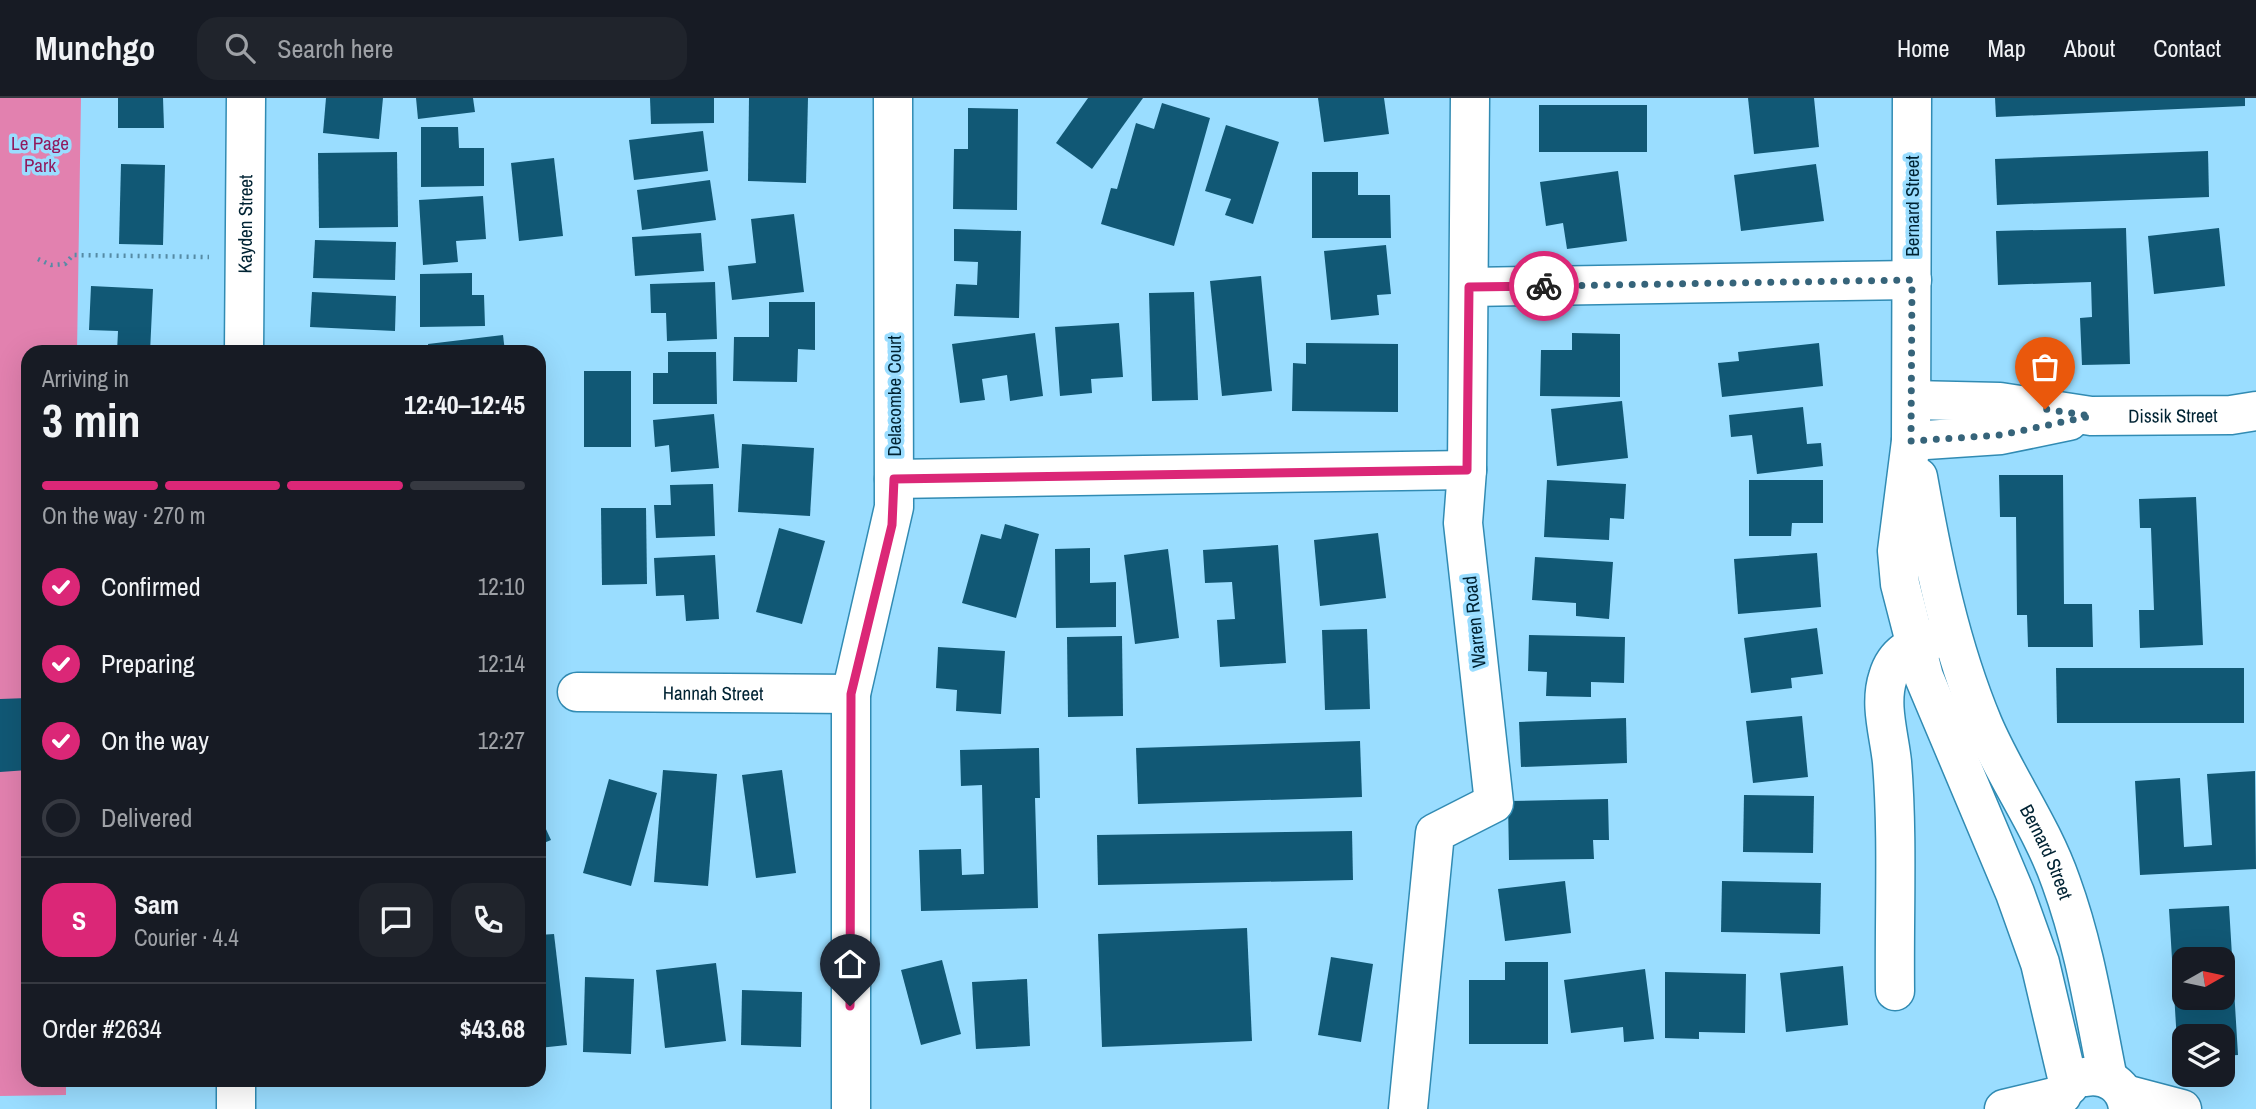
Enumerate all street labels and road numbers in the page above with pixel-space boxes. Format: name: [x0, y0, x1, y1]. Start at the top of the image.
street label: Bernard Street: [1899, 155, 1925, 257]
street label: Kayden Street: [232, 174, 258, 274]
street label: Delacombe Court: [881, 335, 907, 457]
street label: Dissik Street: [2128, 402, 2218, 429]
street label: Warren Road: [1456, 575, 1492, 669]
street label: Hannah Street: [663, 680, 764, 706]
street label: Bernard Street: [2014, 800, 2079, 903]

